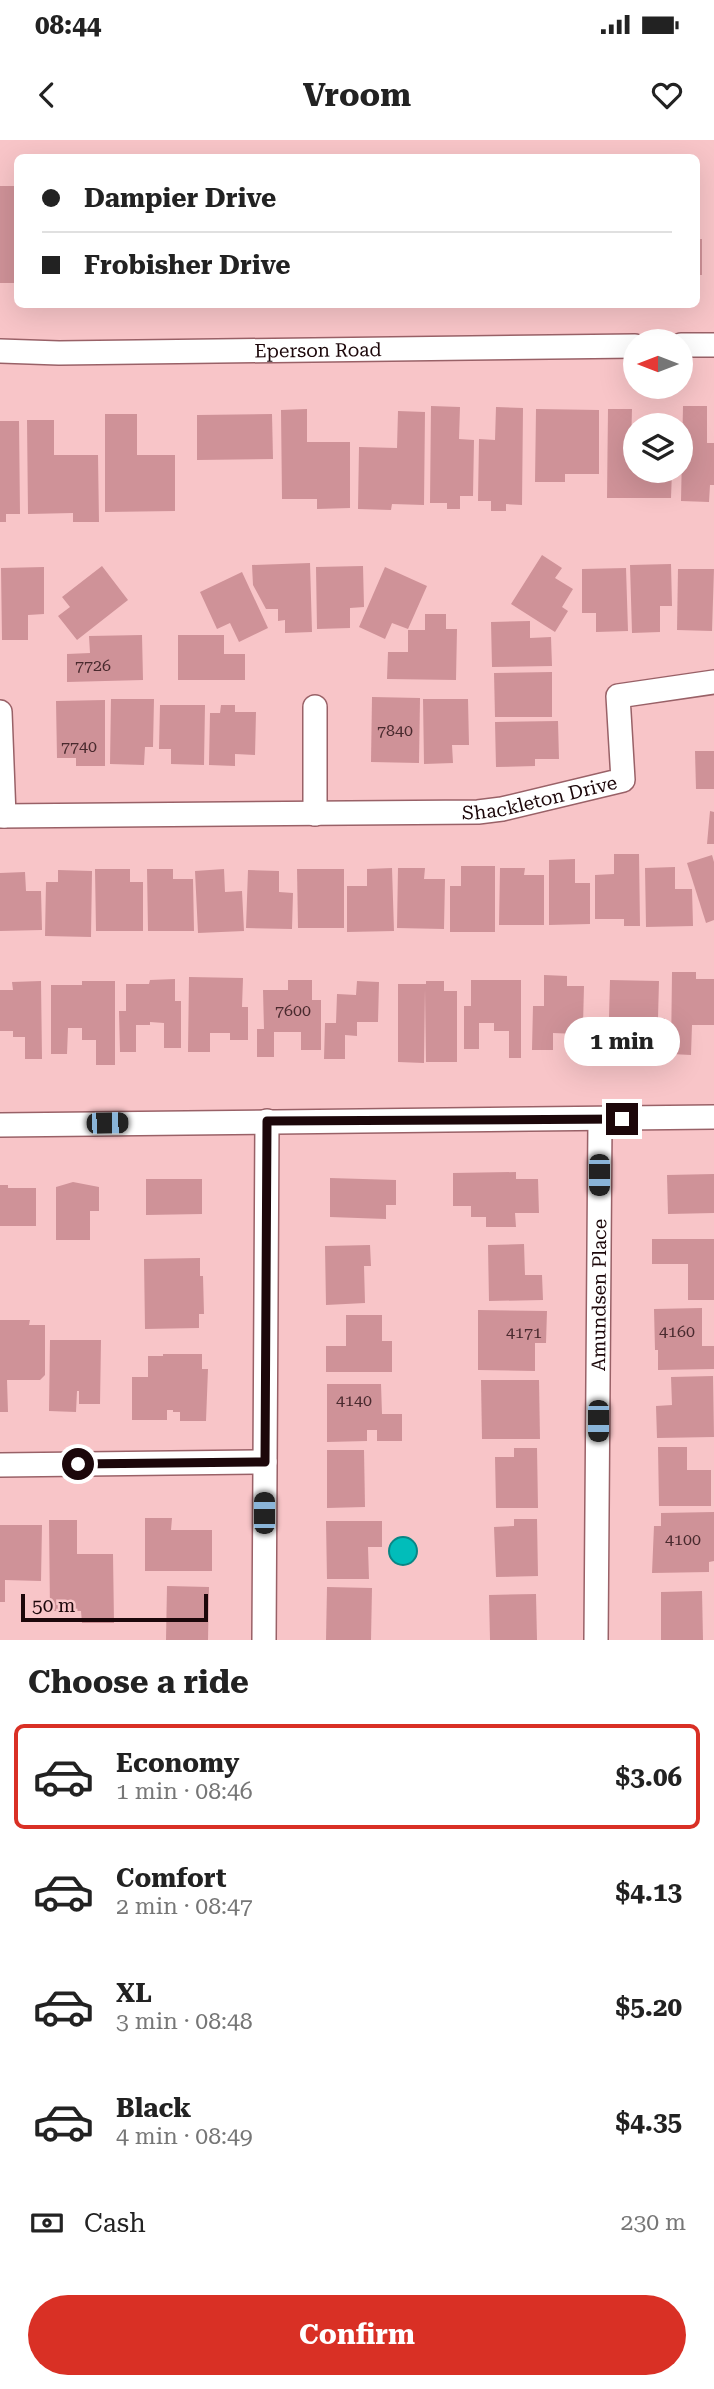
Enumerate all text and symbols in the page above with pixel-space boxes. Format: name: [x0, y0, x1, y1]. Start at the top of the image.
text: 08:44: [35, 10, 101, 40]
icon: back: [28, 76, 66, 114]
text: Vroom: [303, 76, 411, 114]
icon: heart: [648, 76, 686, 114]
text: Dampier Drive: [84, 183, 276, 213]
text: Frobisher Drive: [84, 250, 291, 280]
north arrow: [623, 329, 693, 399]
map controls: [623, 329, 693, 483]
street label: Eperson Road: [254, 338, 382, 363]
button: layers: [623, 413, 693, 483]
house number: 7726: [75, 656, 111, 675]
house number: 7840: [377, 721, 413, 740]
house number: 7740: [61, 737, 97, 756]
street label: Shackleton Drive: [462, 771, 619, 824]
house number: 7600: [275, 1001, 311, 1020]
callout: 1 min: [564, 1018, 680, 1066]
text: 1 min: [590, 1028, 654, 1055]
route end: [606, 1103, 638, 1135]
car: [86, 1112, 129, 1134]
car: [589, 1154, 610, 1196]
street label: Amundsen Place: [587, 1219, 611, 1371]
house number: 4160: [659, 1322, 695, 1341]
house number: 4171: [506, 1323, 542, 1342]
house number: 4140: [336, 1391, 372, 1410]
car: [588, 1400, 609, 1442]
route start: [62, 1448, 94, 1480]
car: [254, 1492, 275, 1534]
house number: 4100: [665, 1530, 701, 1549]
scale bar: [21, 1591, 208, 1623]
text: 50 m: [32, 1594, 75, 1617]
text: Choose a ride: [28, 1663, 249, 1701]
icon: car: [32, 1745, 95, 1808]
text: Economy: [116, 1748, 239, 1778]
text: $3.06: [616, 1762, 682, 1792]
text: 1 min · 08:46: [116, 1778, 253, 1805]
icon: car: [32, 1860, 95, 1923]
text: Comfort: [116, 1863, 226, 1893]
text: $4.13: [616, 1877, 682, 1907]
text: 2 min · 08:47: [116, 1893, 253, 1920]
icon: car: [32, 1975, 95, 2038]
text: XL: [116, 1978, 152, 2008]
text: $5.20: [616, 1992, 682, 2022]
text: 3 min · 08:48: [116, 2008, 253, 2035]
icon: car: [32, 2090, 95, 2153]
text: Black: [116, 2093, 191, 2123]
text: $4.35: [616, 2107, 682, 2137]
text: 4 min · 08:49: [116, 2123, 253, 2150]
icon: cash: [28, 2204, 66, 2242]
text: Cash: [84, 2208, 146, 2238]
text: 230 m: [621, 2209, 686, 2236]
button: Confirm: [28, 2295, 686, 2375]

